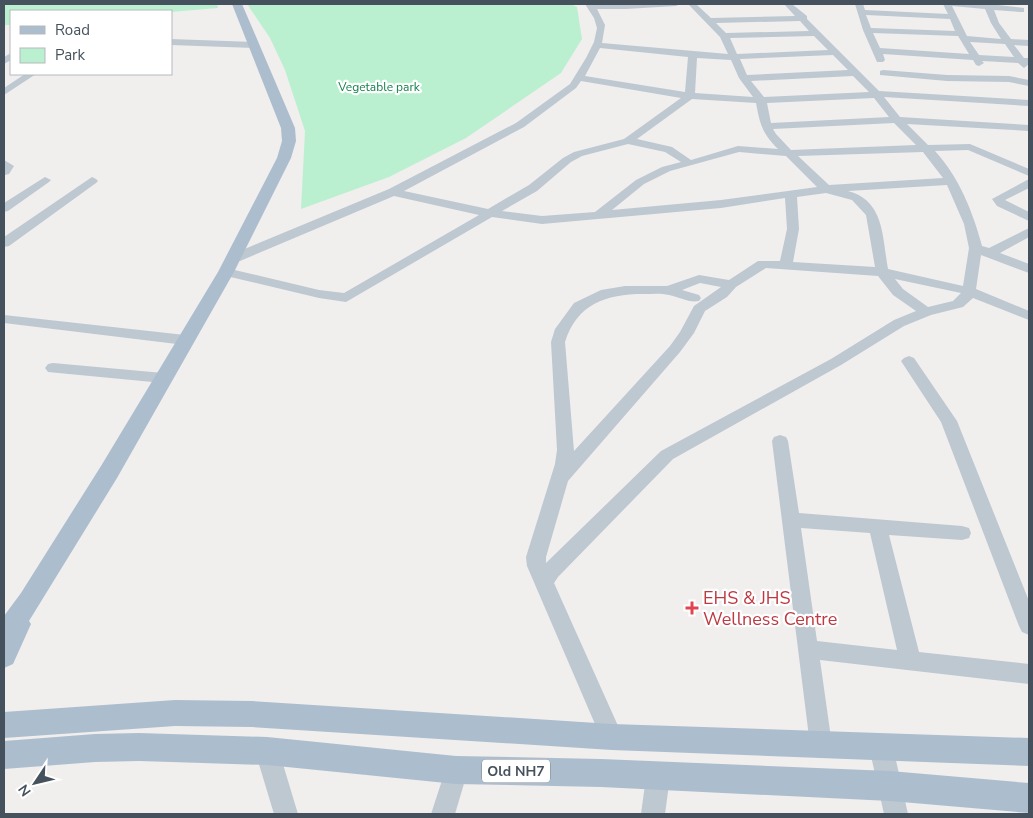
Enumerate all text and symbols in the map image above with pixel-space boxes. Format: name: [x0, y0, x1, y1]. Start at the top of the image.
legend: [10, 10, 172, 75]
text: Road: [55, 20, 90, 40]
text: Park: [55, 45, 85, 65]
park label: Vegetable park: [337, 79, 421, 95]
place label: EHS & JHS Wellness Centre: [703, 586, 837, 631]
marker: EHS & JHS Wellness Centre: [685, 601, 699, 615]
north arrow: [10, 758, 60, 808]
road number: Old NH7: [482, 759, 550, 782]
text: N: [14, 780, 36, 800]

